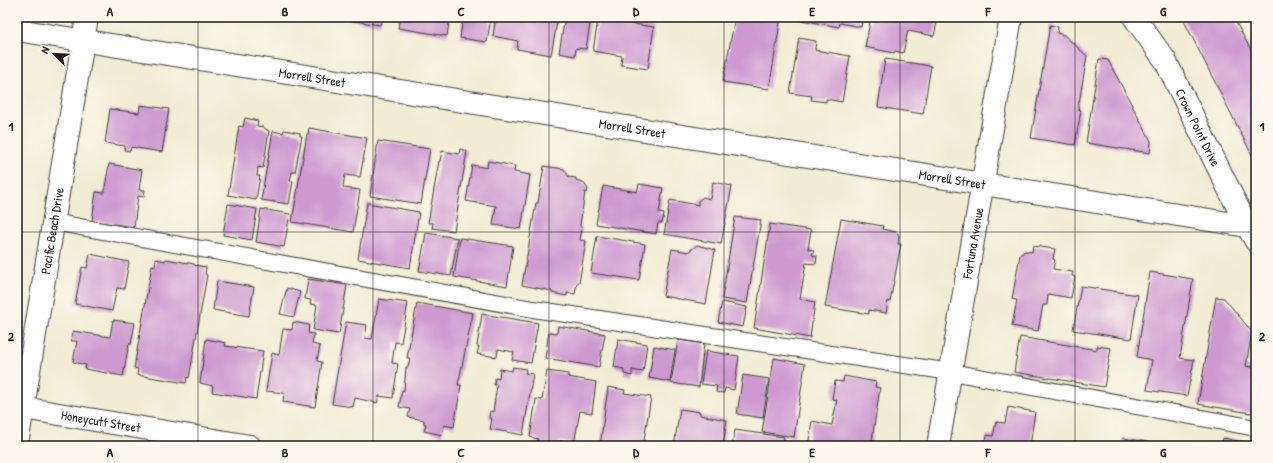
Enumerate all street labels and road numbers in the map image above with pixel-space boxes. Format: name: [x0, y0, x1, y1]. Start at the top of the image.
street label: Morrell Street: [278, 63, 347, 91]
street label: Crown Point Drive: [1171, 85, 1225, 169]
street label: Morrell Street: [598, 114, 667, 142]
street label: Morrell Street: [918, 165, 987, 193]
street label: Pacific Beach Drive: [36, 186, 68, 275]
street label: Fortuna Avenue: [957, 206, 987, 281]
street label: Honeycutt Street: [60, 406, 143, 437]

